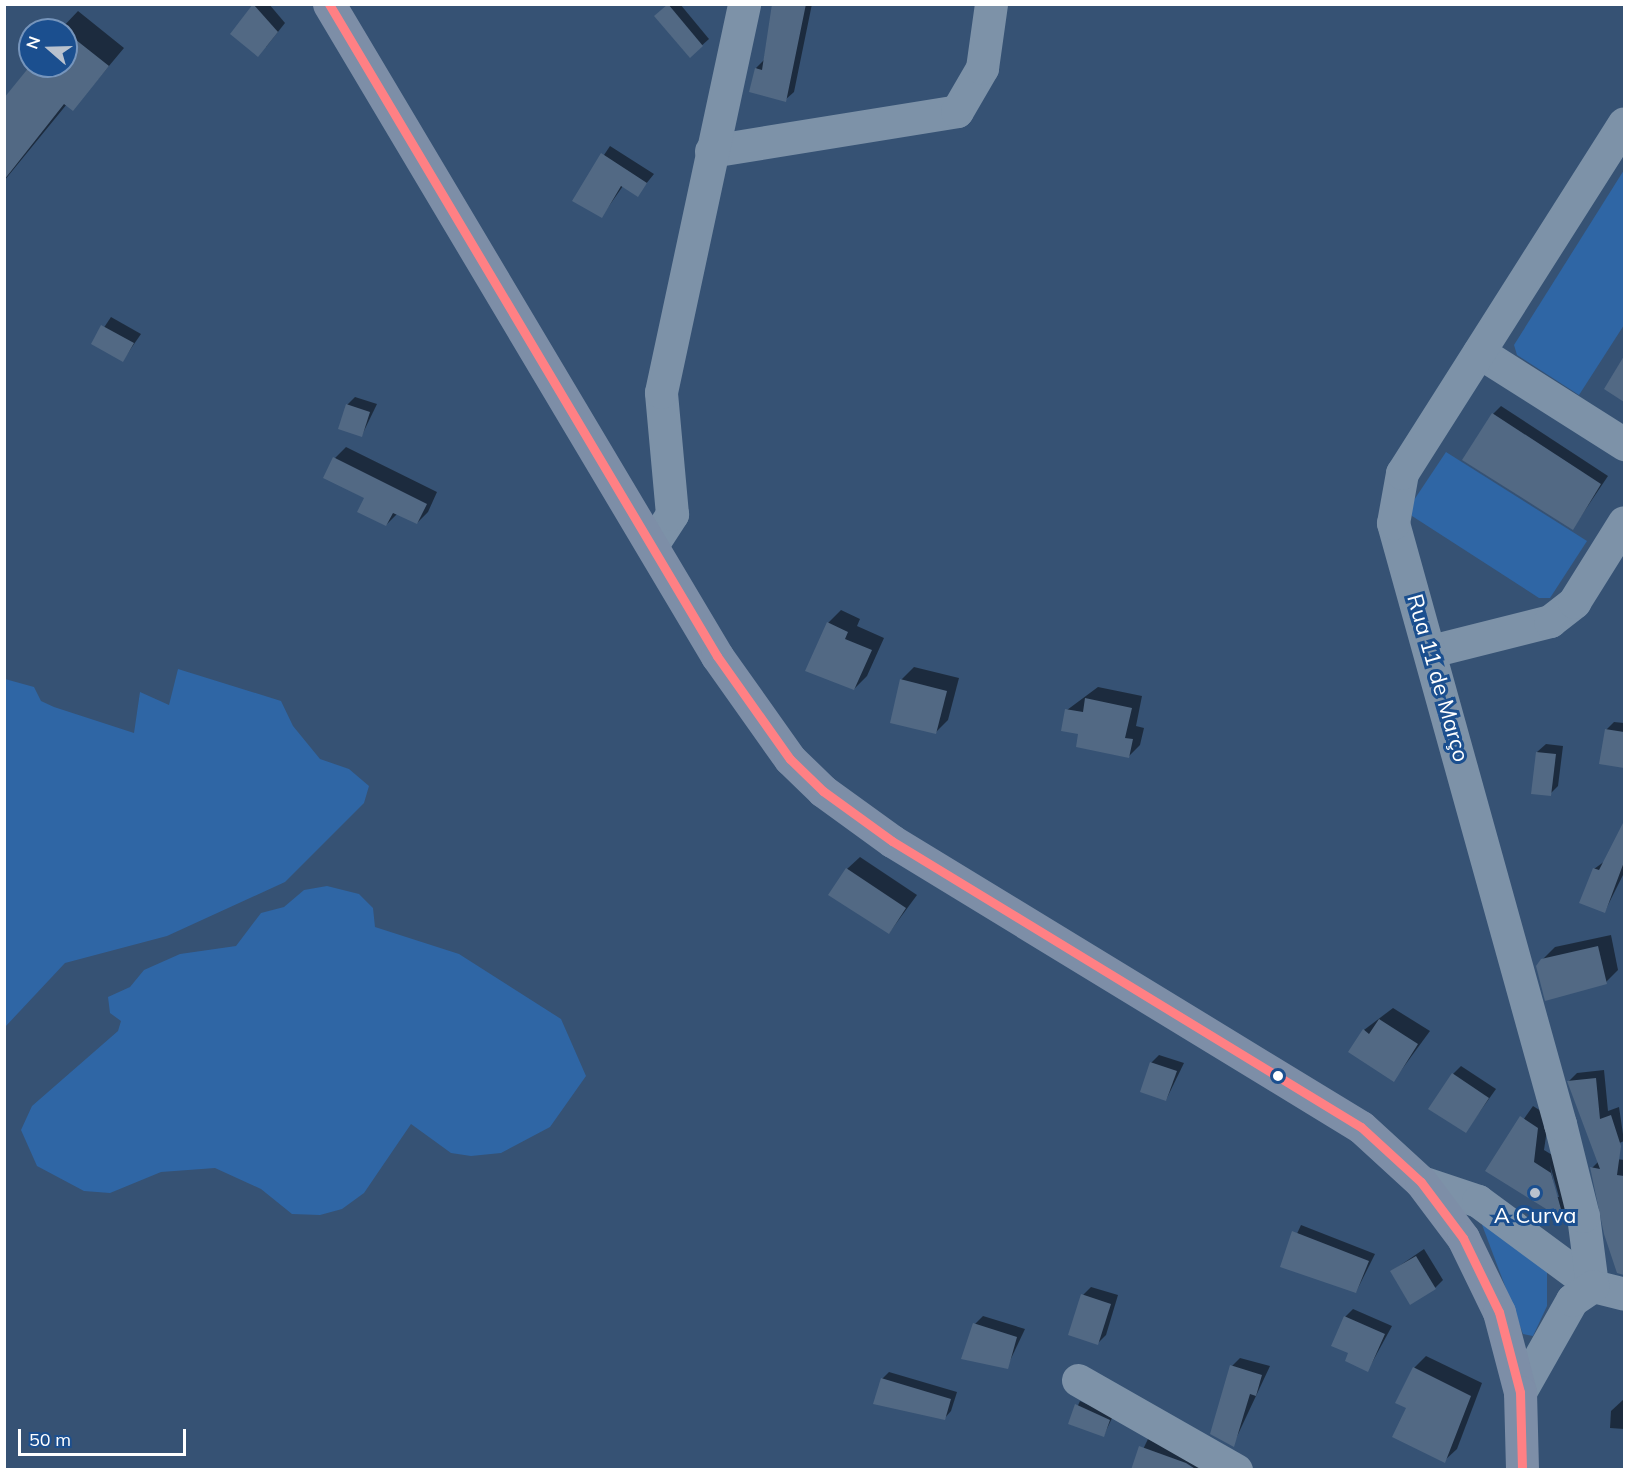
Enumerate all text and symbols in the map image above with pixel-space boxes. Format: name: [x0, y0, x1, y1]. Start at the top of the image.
north arrow: [18, 18, 78, 78]
text: N: [21, 33, 44, 52]
street label: Rua 11 de Março: [1401, 591, 1475, 765]
unlabelled marker: [1272, 1070, 1284, 1082]
marker: A Curva: [1528, 1186, 1542, 1200]
place label: A Curva: [1494, 1203, 1576, 1229]
scale bar: [21, 1417, 189, 1455]
text: 50 m: [29, 1428, 71, 1451]

